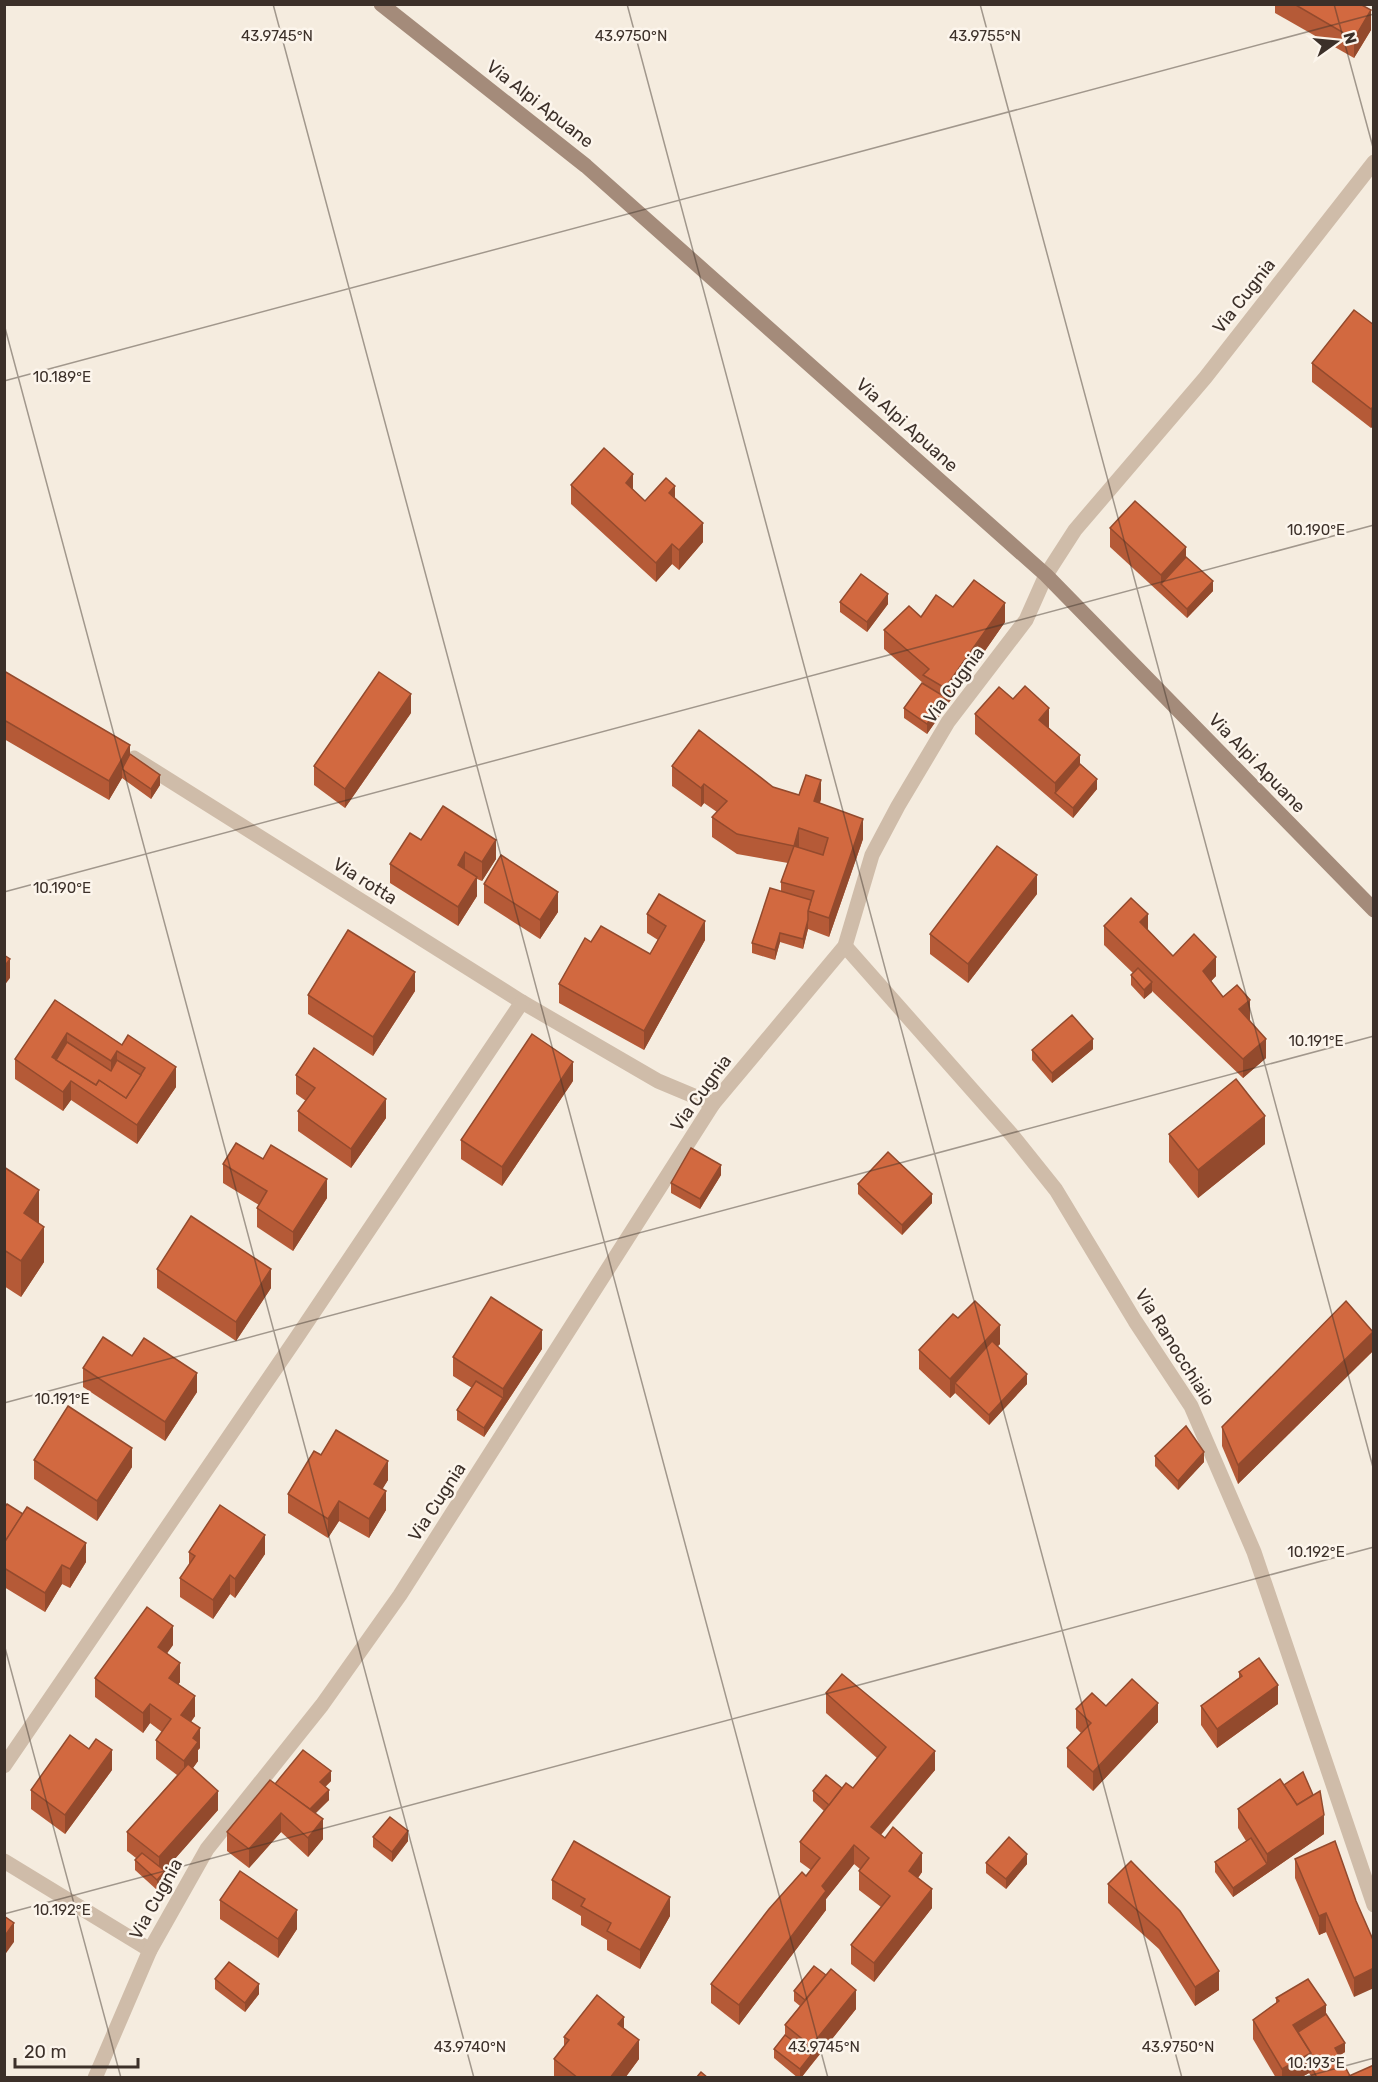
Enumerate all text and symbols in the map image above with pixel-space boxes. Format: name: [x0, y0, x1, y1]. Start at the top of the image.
north arrow: [1306, 12, 1366, 72]
text: 43.9745°N: [241, 27, 313, 45]
text: 43.9750°N: [595, 27, 667, 45]
text: 43.9755°N: [949, 27, 1021, 45]
text: N: [1339, 30, 1361, 46]
street label: Via Alpi Apuane: [482, 55, 598, 153]
street label: Via Cugnia: [1208, 254, 1280, 338]
text: 10.189°E: [33, 368, 91, 386]
street label: Via Alpi Apuane: [851, 373, 963, 477]
text: 10.190°E: [1287, 521, 1345, 539]
street label: Via Cugnia: [919, 642, 989, 728]
street label: Via Alpi Apuane: [1204, 709, 1310, 817]
street label: Via rotta: [329, 853, 401, 909]
text: 10.190°E: [33, 879, 91, 897]
text: 10.191°E: [1288, 1032, 1344, 1050]
street label: Via Cugnia: [666, 1050, 736, 1136]
street label: Via Ranocchiaio: [1130, 1285, 1220, 1409]
text: 10.191°E: [34, 1390, 90, 1408]
street label: Via Cugnia: [403, 1459, 471, 1545]
text: 10.192°E: [1287, 1543, 1345, 1561]
street label: Via Cugnia: [125, 1855, 187, 1943]
text: 10.192°E: [33, 1901, 91, 1919]
scale bar: [15, 2031, 138, 2069]
text: 43.9740°N: [434, 2038, 506, 2056]
text: 43.9745°N: [788, 2038, 860, 2056]
text: 43.9750°N: [1142, 2038, 1214, 2056]
text: 20 m: [24, 2041, 66, 2063]
text: 10.193°E: [1287, 2054, 1345, 2072]

